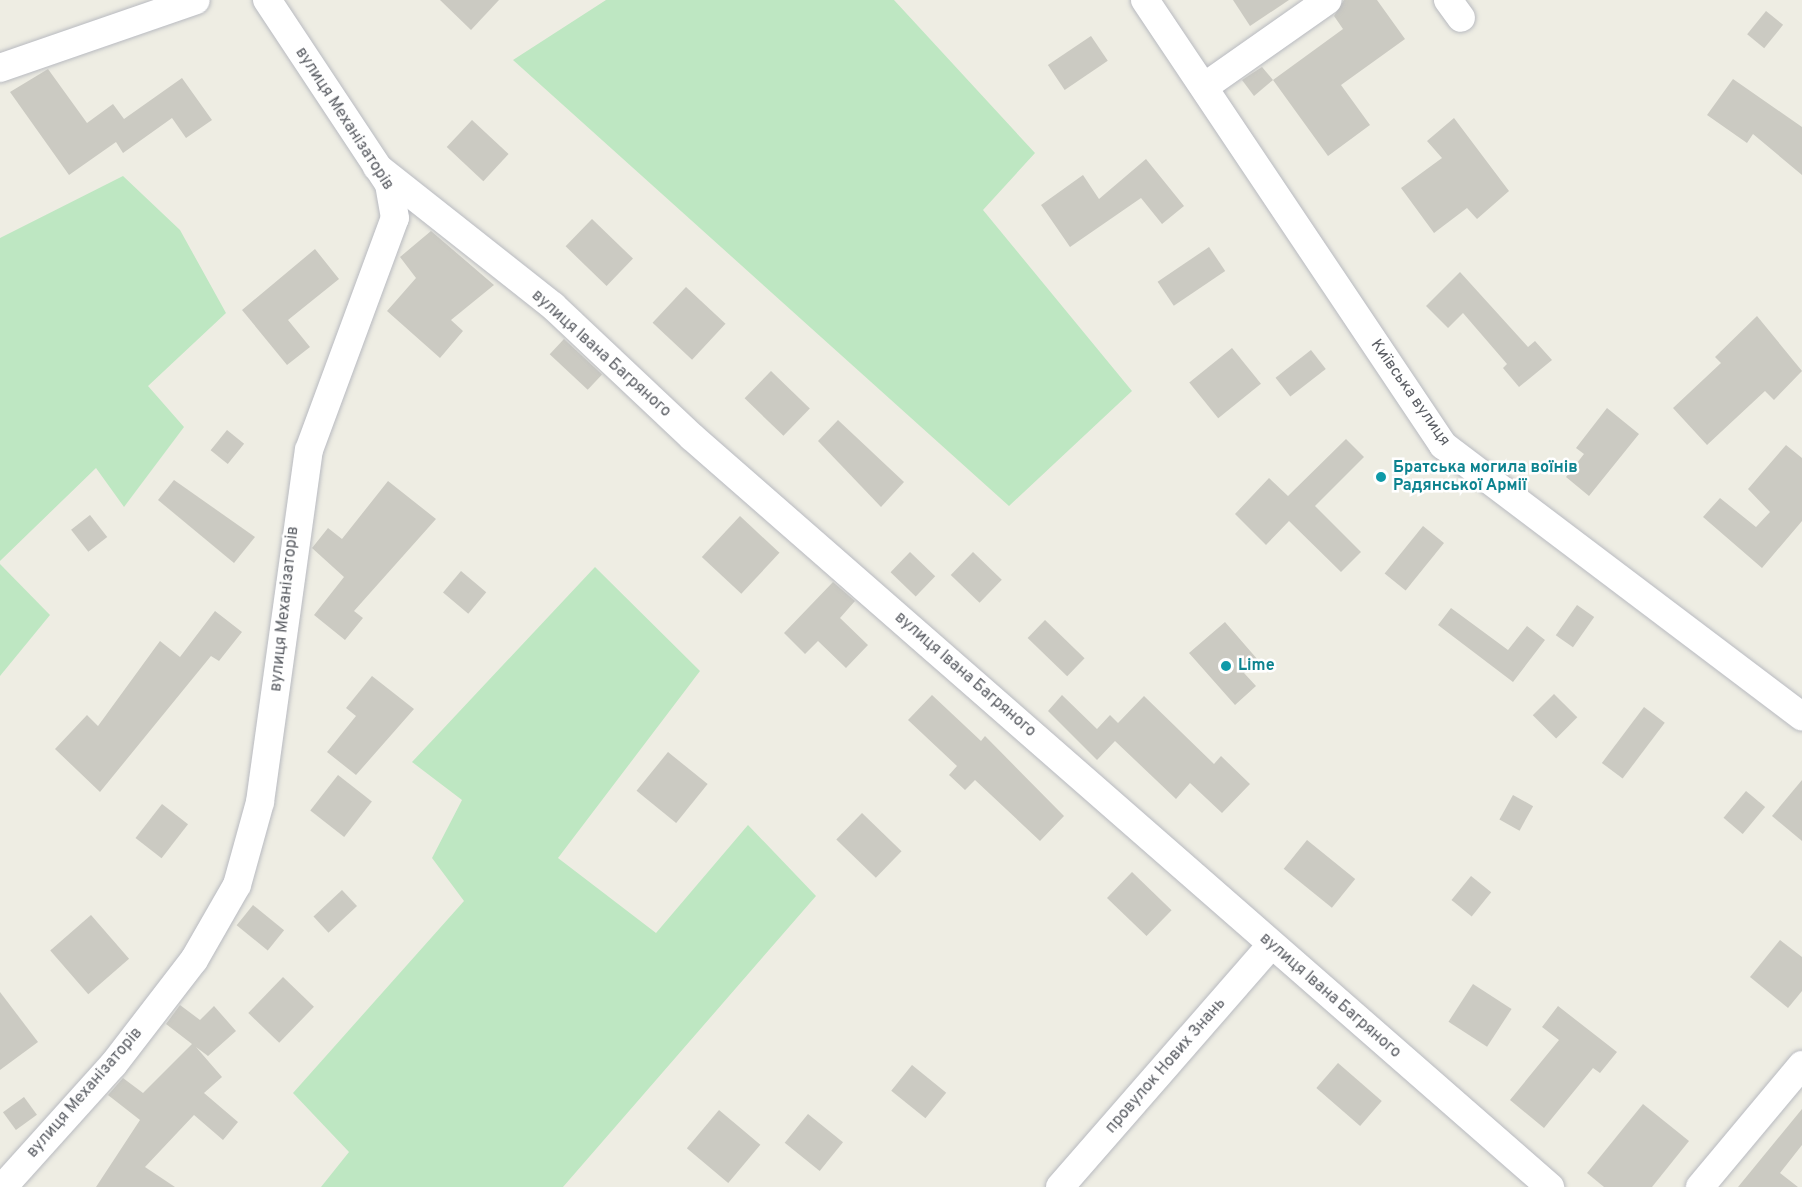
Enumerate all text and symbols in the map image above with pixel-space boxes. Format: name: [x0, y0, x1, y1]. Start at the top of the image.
street label: вулиця Механізаторів: [291, 44, 397, 194]
street label: вулиця Івана Багряного: [527, 286, 675, 422]
street label: Київська вулиця: [1366, 336, 1454, 450]
place label: Братська могила воїнів Радянської Армії: [1393, 458, 1578, 496]
marker: Братська могила воїнів Радянської Армії: [1374, 470, 1388, 484]
street label: вулиця Механізаторів: [267, 525, 303, 693]
street label: вулиця Івана Багряного: [890, 608, 1040, 742]
place label: Lime: [1238, 656, 1275, 676]
marker: Lime: [1219, 659, 1233, 673]
street label: вулиця Івана Багряного: [1255, 929, 1405, 1063]
street label: провулок Нових Знань: [1102, 994, 1230, 1138]
street label: вулиця Механізаторів: [23, 1024, 147, 1162]

